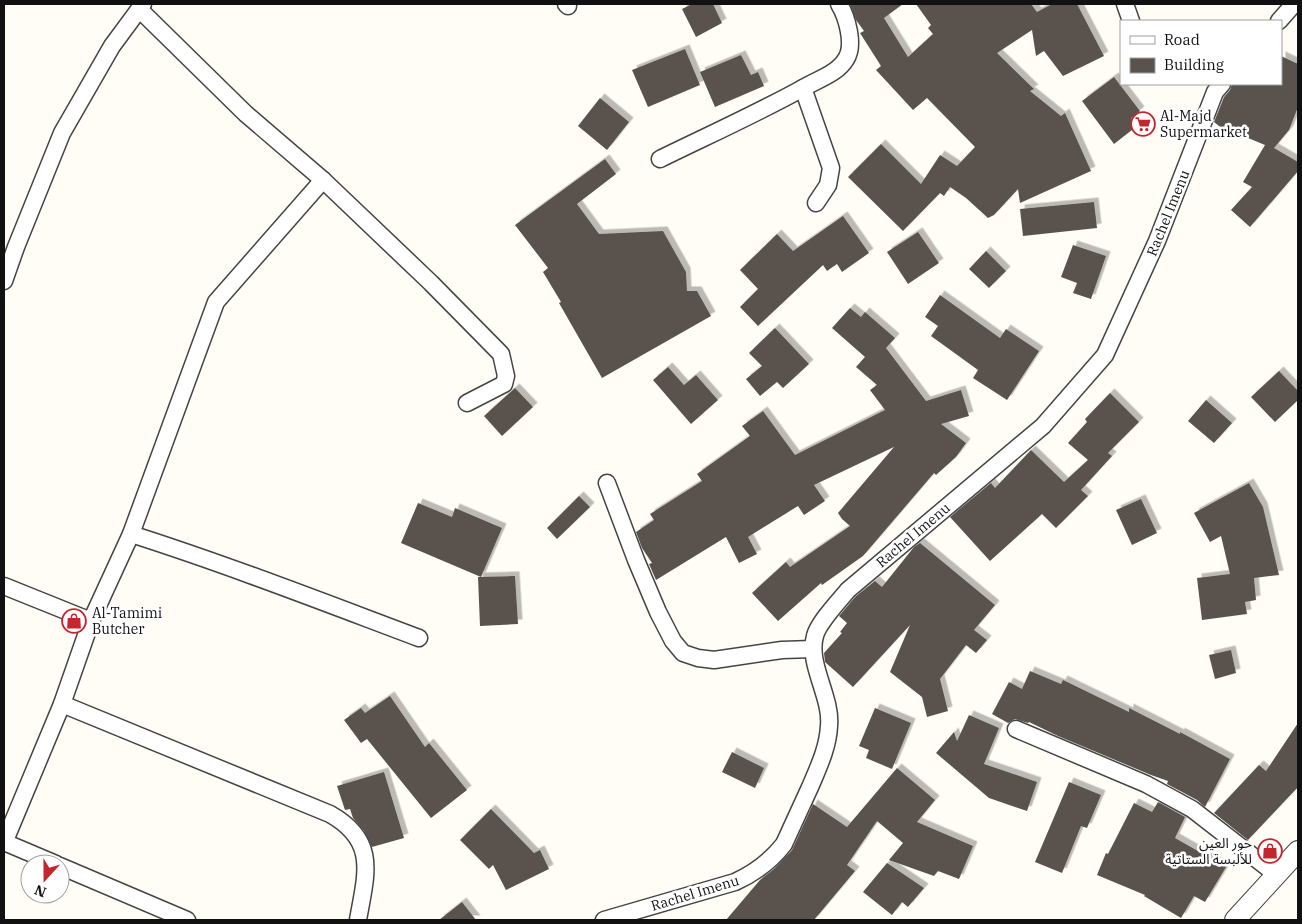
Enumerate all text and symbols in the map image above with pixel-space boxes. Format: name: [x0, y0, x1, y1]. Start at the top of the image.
legend: [1120, 20, 1282, 85]
text: Road: [1164, 30, 1200, 49]
text: Building: [1164, 55, 1224, 74]
place label: Al-Majd Supermarket: [1160, 107, 1247, 141]
supermarket icon: Al-Majd Supermarket: [1130, 111, 1156, 137]
street label: Rachel Imenu: [1143, 167, 1194, 259]
street label: Rachel Imenu: [872, 499, 954, 571]
place label: Al-Tamimi Butcher: [92, 604, 162, 638]
shop icon: Al-Tamimi Butcher: [61, 608, 87, 634]
place label: حور العين للألبسة الستاتية: [1165, 834, 1252, 868]
shop icon: حور العين للألبسة الستاتية: [1257, 838, 1283, 864]
north arrow: [20, 854, 70, 904]
street label: Rachel Imenu: [649, 871, 742, 915]
text: N: [32, 881, 49, 902]

